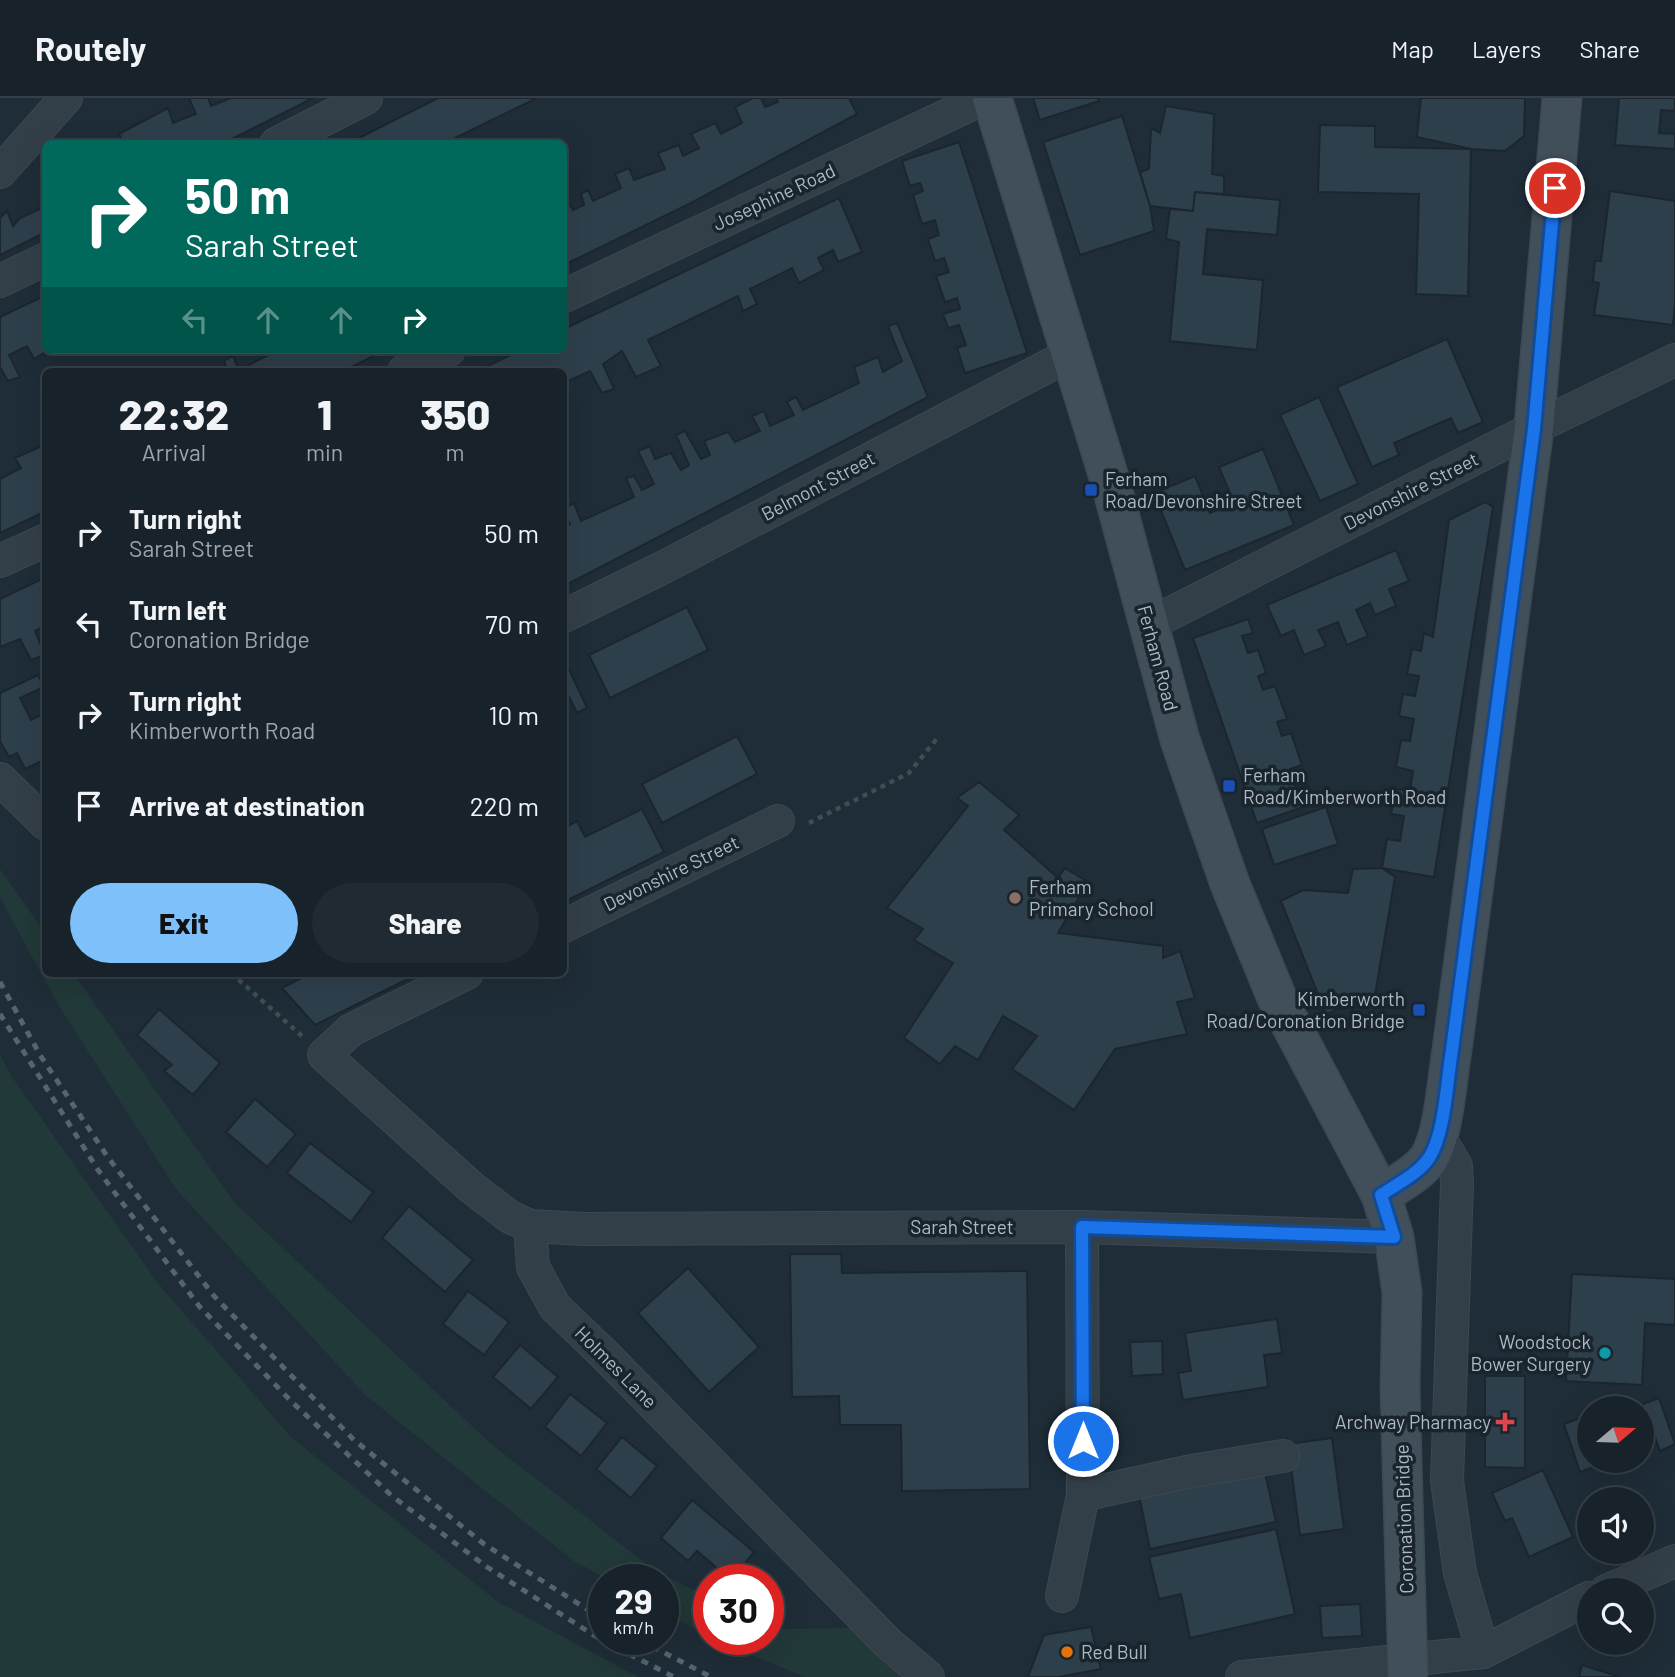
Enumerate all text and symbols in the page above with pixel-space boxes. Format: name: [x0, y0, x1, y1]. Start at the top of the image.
text: Routely: [35, 28, 146, 68]
text: Map: [1391, 34, 1434, 63]
text: Layers: [1472, 34, 1541, 63]
text: Share: [1579, 34, 1640, 63]
street label: Josephine Road: [709, 158, 839, 235]
pin: [1525, 158, 1585, 218]
text: 50 m: [185, 165, 290, 224]
icon: right: [70, 168, 161, 259]
icon: arrive: [1536, 169, 1574, 207]
text: Sarah Street: [185, 225, 359, 263]
icon: left: [176, 301, 214, 339]
icon: ahead: [249, 301, 287, 339]
icon: ahead: [322, 301, 360, 339]
icon: right: [395, 301, 433, 339]
text: 22:32: [119, 388, 229, 438]
text: 1: [317, 388, 332, 438]
text: 350: [420, 388, 490, 438]
text: Arrival: [142, 438, 206, 466]
text: min: [306, 438, 343, 466]
text: m: [446, 438, 465, 466]
street label: Belmont Street: [757, 446, 878, 525]
street label: Devonshire Street: [1340, 447, 1482, 534]
place label: Ferham Road/Devonshire Street: [1105, 467, 1302, 512]
marker: Ferham Road/Devonshire Street: [1083, 482, 1099, 498]
text: Turn right: [129, 503, 242, 534]
icon: right: [70, 514, 108, 552]
text: 50 m: [484, 517, 539, 548]
text: Sarah Street: [129, 534, 254, 562]
text: Turn left: [129, 594, 227, 625]
street label: Ferham Road: [1133, 602, 1184, 713]
icon: left: [70, 605, 108, 643]
text: 70 m: [485, 608, 539, 639]
text: Coronation Bridge: [129, 625, 310, 653]
text: Turn right: [129, 685, 242, 716]
icon: right: [70, 696, 108, 734]
text: 10 m: [489, 699, 539, 730]
text: Kimberworth Road: [129, 716, 315, 744]
place label: Ferham Road/Kimberworth Road: [1243, 763, 1446, 808]
marker: Ferham Road/Kimberworth Road: [1221, 778, 1237, 794]
icon: arrive: [70, 787, 108, 825]
text: Arrive at destination: [129, 790, 365, 821]
text: 220 m: [470, 790, 539, 821]
street label: Devonshire Street: [599, 830, 742, 915]
place label: Ferham Primary School: [1029, 875, 1154, 920]
button: Exit: [70, 883, 298, 963]
button: Share: [312, 883, 539, 963]
marker: Ferham Primary School: [1007, 890, 1023, 906]
place label: Kimberworth Road/Coronation Bridge: [1206, 987, 1405, 1032]
marker: Kimberworth Road/Coronation Bridge: [1411, 1002, 1427, 1018]
street label: Sarah Street: [910, 1215, 1014, 1238]
street label: Holmes Lane: [571, 1321, 662, 1412]
place label: Woodstock Bower Surgery: [1470, 1330, 1591, 1375]
marker: Woodstock Bower Surgery: [1597, 1345, 1613, 1361]
north arrow: [1577, 1396, 1654, 1474]
map controls: [1577, 1396, 1654, 1655]
position arrow: [1046, 1404, 1120, 1478]
place label: Archway Pharmacy: [1335, 1410, 1491, 1433]
marker: Archway Pharmacy: [1497, 1414, 1513, 1430]
street label: Coronation Bridge: [1389, 1444, 1418, 1594]
button: sound: [1577, 1487, 1654, 1564]
speed limit sign: 30: [693, 1564, 784, 1655]
button: search: [1577, 1578, 1654, 1655]
text: 29: [614, 1579, 653, 1621]
text: km/h: [613, 1616, 654, 1638]
place label: Red Bull: [1081, 1640, 1147, 1663]
marker: Red Bull: [1059, 1644, 1075, 1660]

